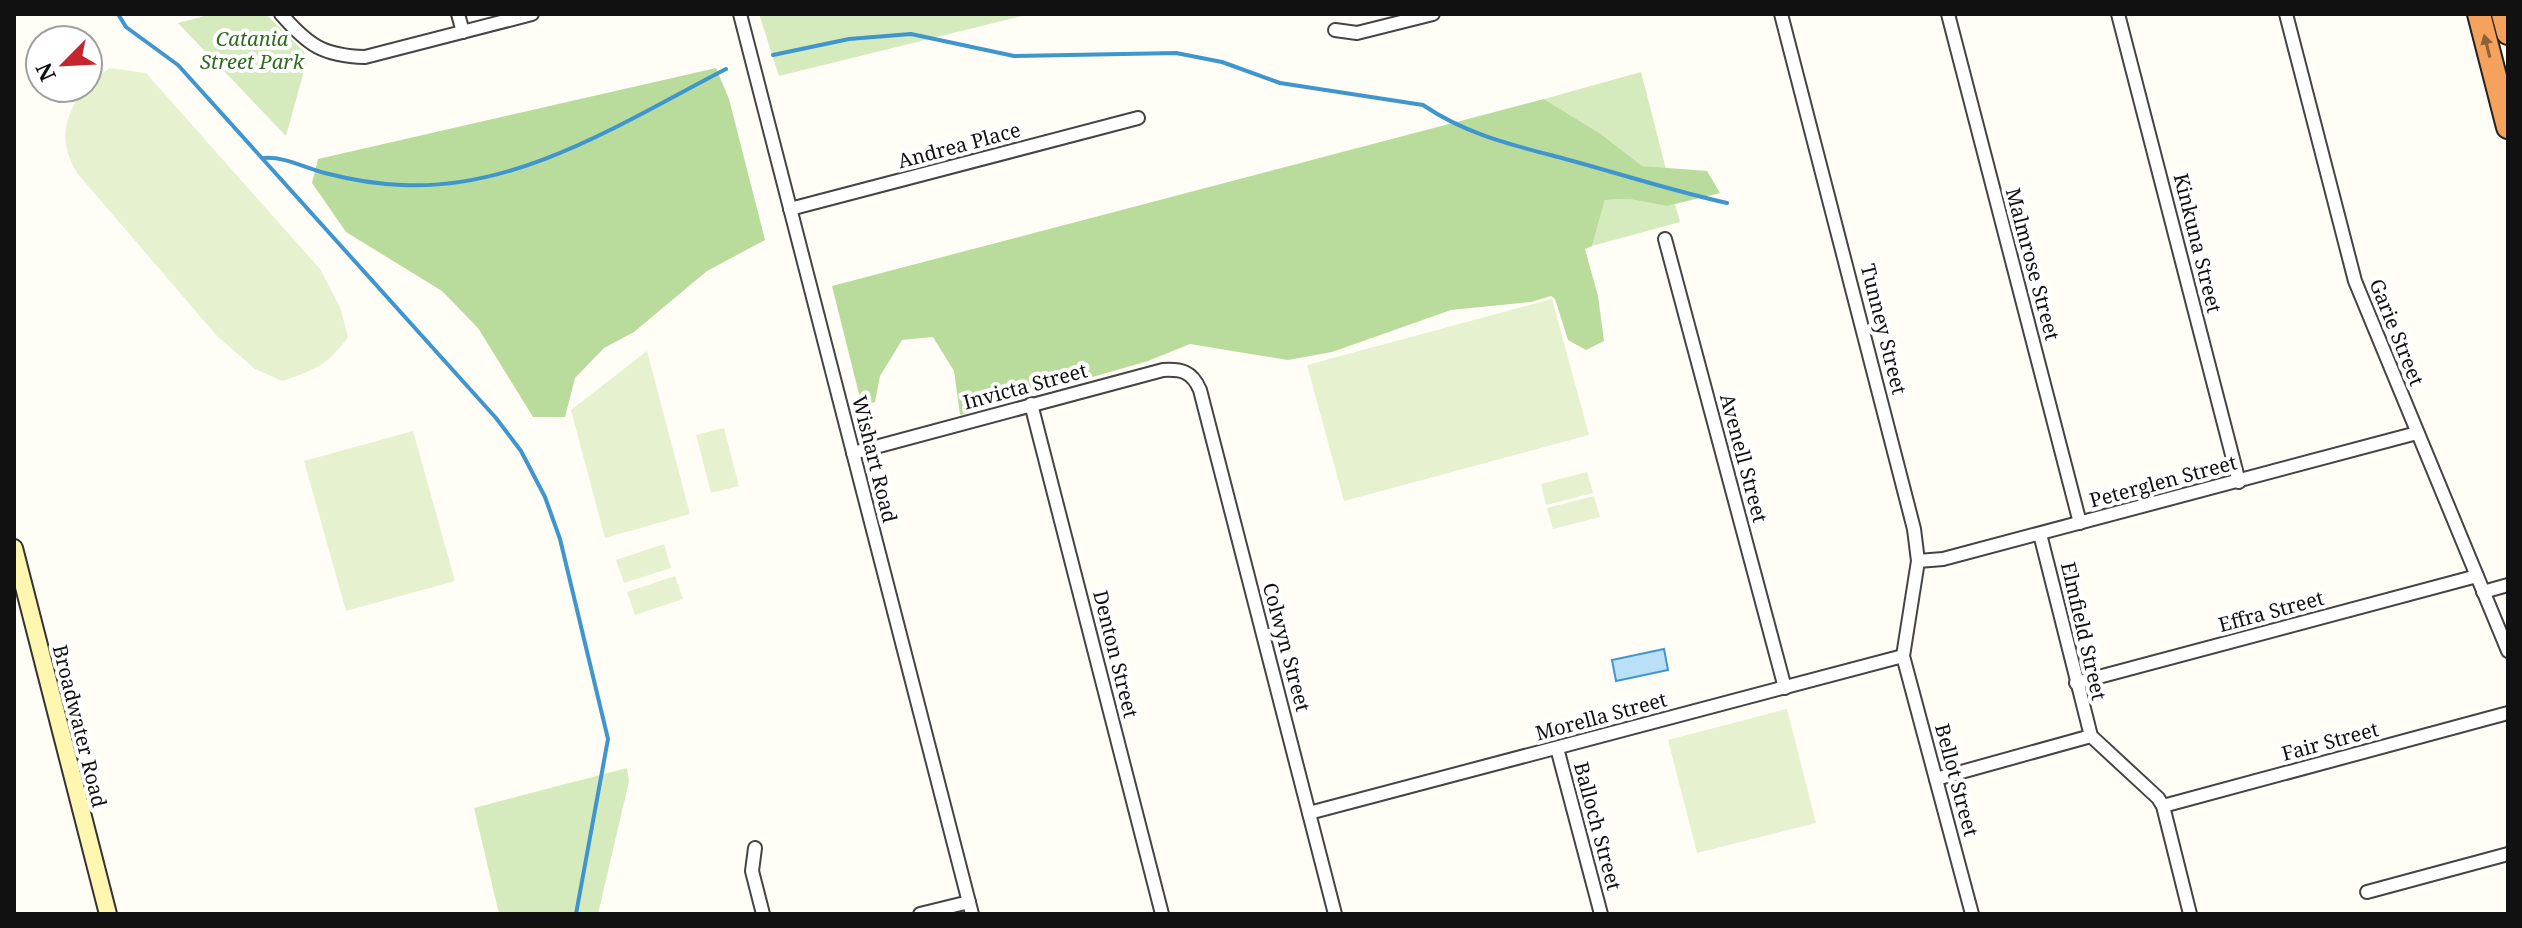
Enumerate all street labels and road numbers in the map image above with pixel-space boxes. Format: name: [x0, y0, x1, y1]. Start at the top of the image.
street label: Andrea Place: [895, 116, 1023, 174]
street label: Kinkuna Street: [2168, 170, 2228, 316]
street label: Malmrose Street: [2000, 185, 2066, 343]
street label: Tunney Street: [1855, 261, 1913, 397]
street label: Garie Street: [2363, 275, 2431, 389]
street label: Invicta Street: [960, 356, 1090, 416]
street label: Avenell Street: [1714, 391, 1774, 525]
street label: Wishart Road: [846, 393, 904, 525]
street label: Peterglen Street: [2086, 448, 2240, 514]
street label: Elmfield Street: [2055, 559, 2113, 703]
street label: Colwyn Street: [1257, 580, 1317, 714]
street label: Effra Street: [2215, 584, 2327, 638]
street label: Denton Street: [1087, 587, 1145, 721]
street label: Broadwater Road: [47, 642, 113, 810]
street label: Morella Street: [1532, 685, 1670, 747]
street label: Fair Street: [2279, 715, 2381, 767]
street label: Bellot Street: [1929, 721, 1985, 839]
street label: Balloch Street: [1568, 759, 1628, 893]

